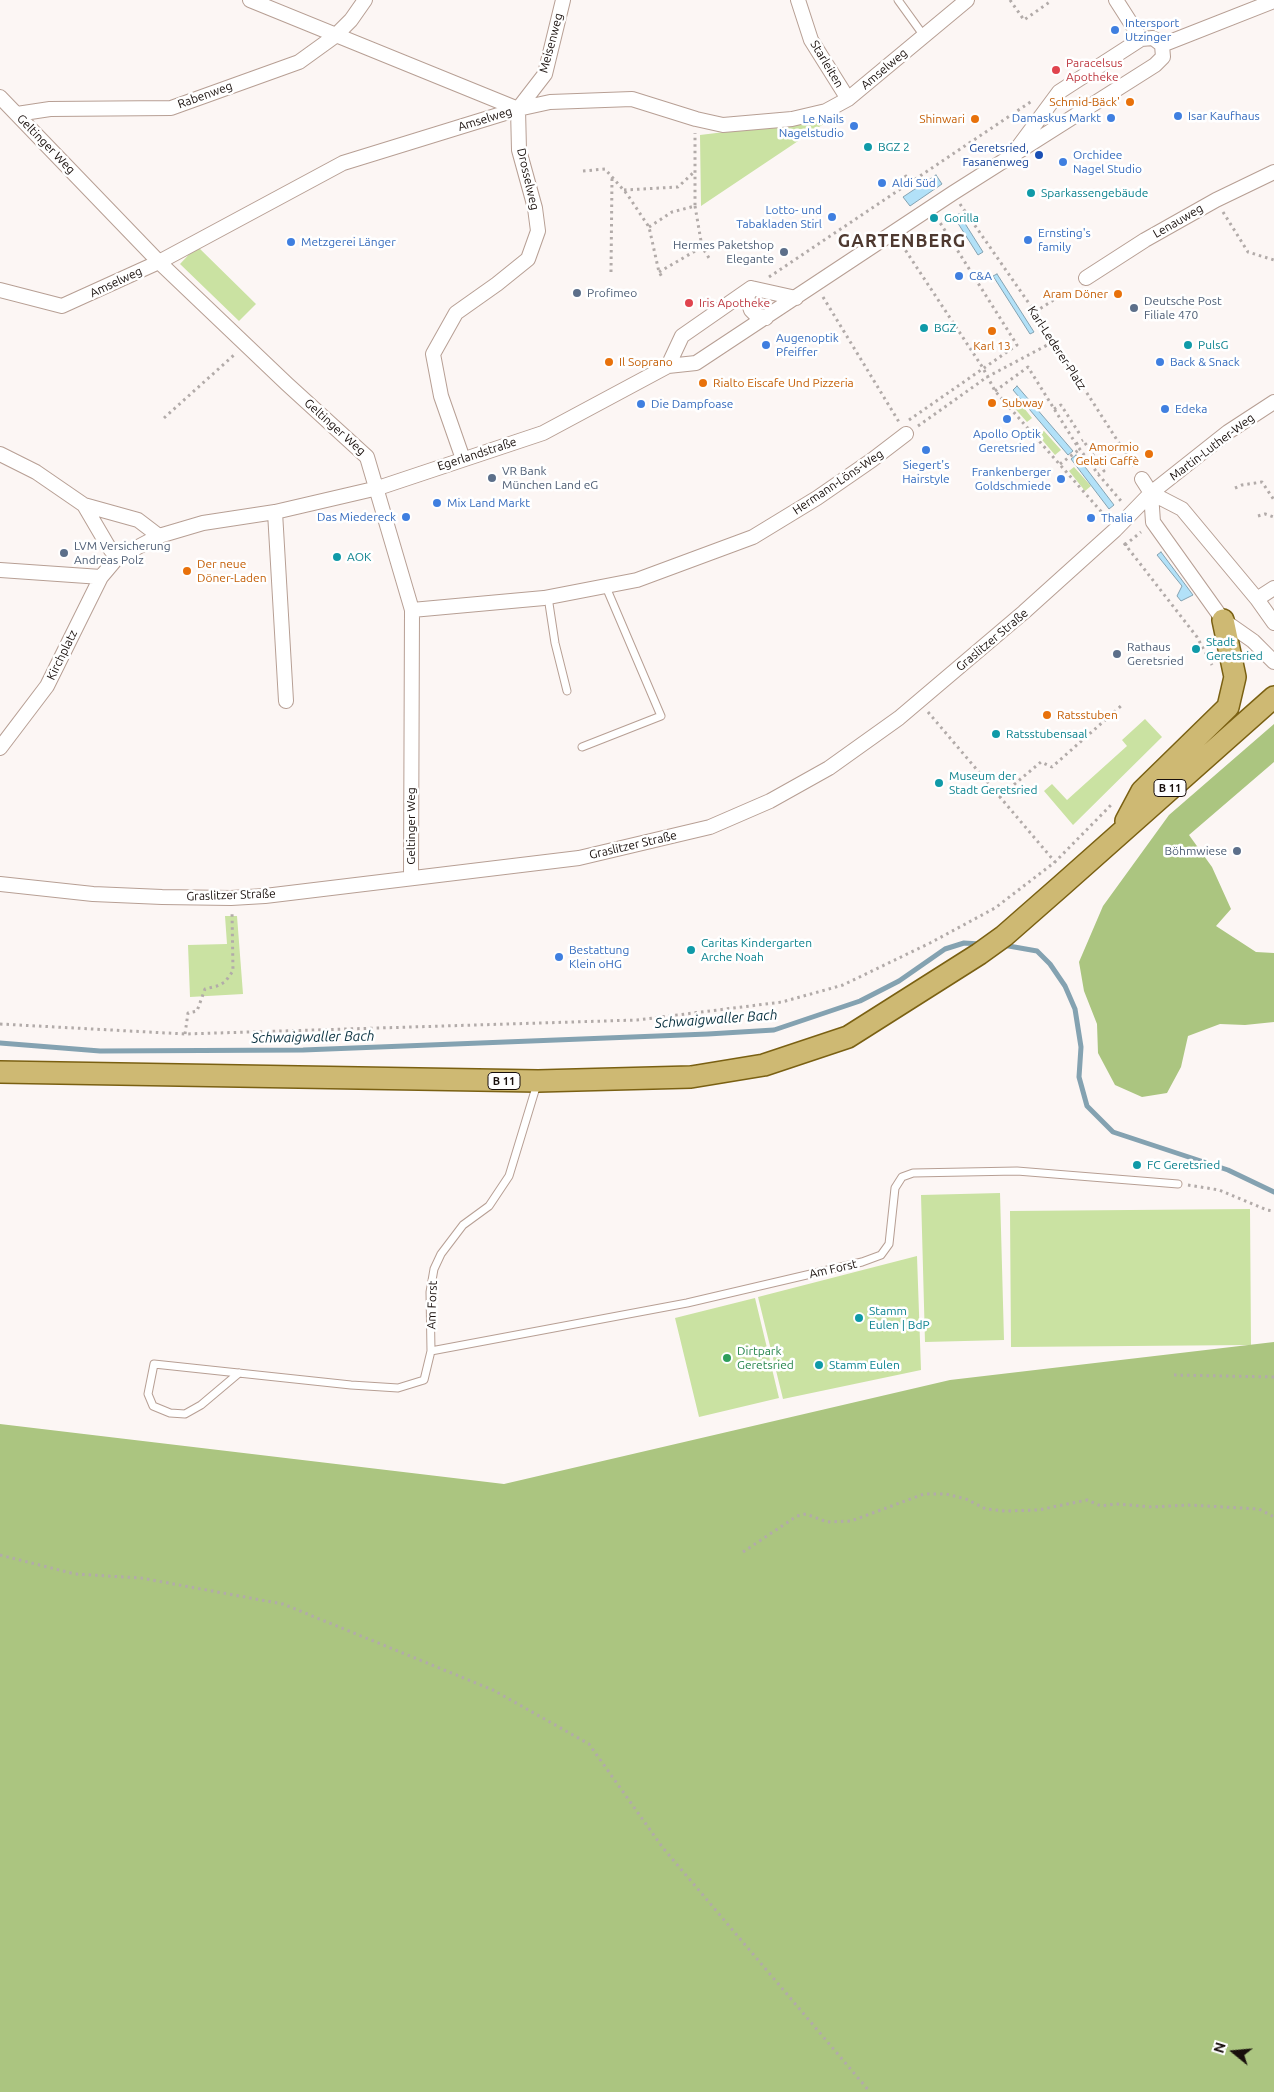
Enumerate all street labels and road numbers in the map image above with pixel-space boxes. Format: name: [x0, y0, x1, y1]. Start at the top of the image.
street label: Meisenweg: [536, 11, 566, 75]
street label: Starleiten: [807, 38, 847, 90]
street label: Amselweg: [858, 46, 910, 92]
street label: Rabenweg: [176, 78, 234, 112]
street label: Amselweg: [456, 104, 514, 134]
street label: Geltinger Weg: [14, 111, 78, 177]
street label: Drosselweg: [514, 147, 542, 211]
street label: Lenauweg: [1150, 201, 1206, 241]
street label: Amselweg: [88, 264, 144, 300]
street label: Karl-Lederer-Platz: [1025, 304, 1089, 392]
street label: Geltinger Weg: [301, 396, 369, 458]
street label: Martin-Luther-Weg: [1167, 410, 1257, 484]
street label: Egerlandstraße: [436, 434, 518, 474]
street label: Hermann-Löns-Weg: [790, 446, 886, 518]
street label: Graslitzer Straße: [953, 606, 1031, 674]
street label: Kirchplatz: [44, 628, 80, 682]
road number: B 11: [1154, 780, 1186, 796]
street label: Geltinger Weg: [404, 787, 418, 865]
street label: Graslitzer Straße: [588, 828, 678, 862]
street label: Graslitzer Straße: [186, 886, 276, 904]
road number: B 11: [488, 1072, 520, 1090]
street label: Am Forst: [808, 1257, 858, 1281]
street label: Am Forst: [424, 1280, 440, 1330]

